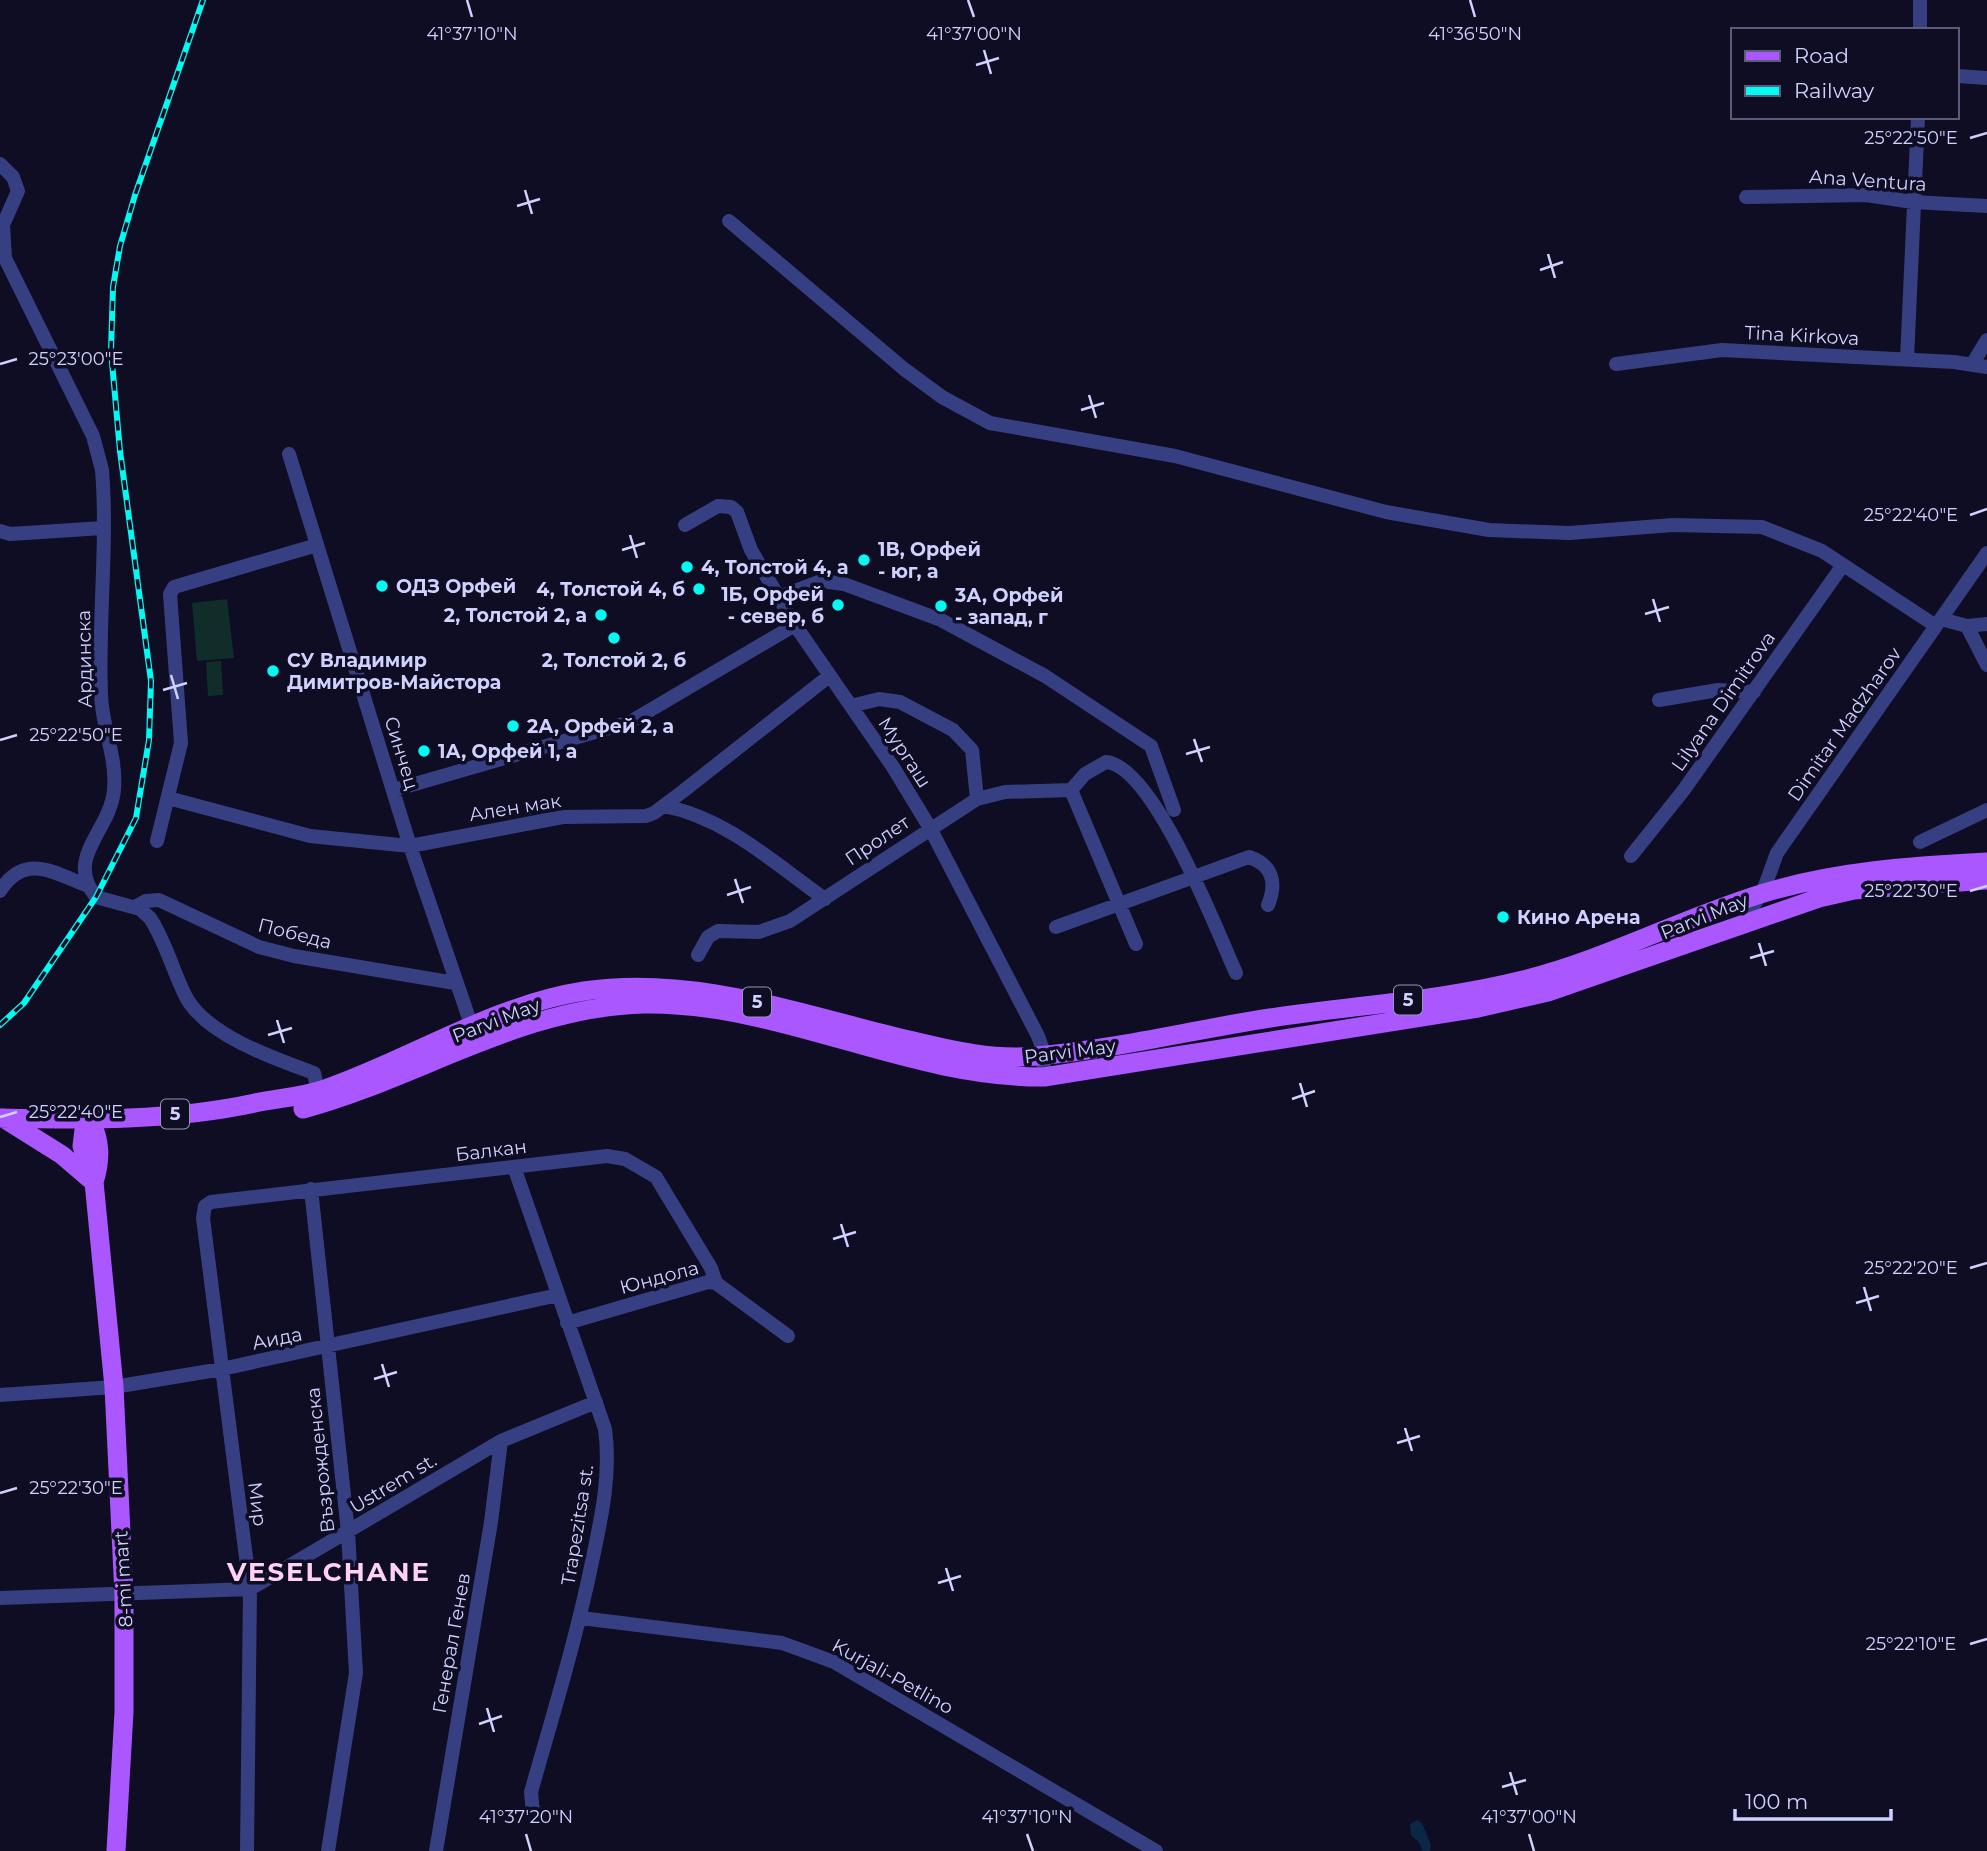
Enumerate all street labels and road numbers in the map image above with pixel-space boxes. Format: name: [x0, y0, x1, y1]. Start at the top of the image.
street label: Ana Ventura: [1808, 165, 1927, 196]
street label: Tina Kirkova: [1744, 321, 1860, 350]
street label: Ардинска: [72, 610, 97, 708]
street label: Lilyana Dimitrova: [1667, 627, 1780, 776]
street label: Dimitar Madzharov: [1783, 642, 1907, 806]
street label: Мургаш: [873, 713, 936, 792]
street label: Синчец: [379, 714, 424, 793]
street label: Ален мак: [467, 789, 563, 826]
street label: Пролет: [841, 810, 914, 870]
street label: Parvi May: [1657, 888, 1752, 944]
street label: Победа: [256, 913, 334, 954]
road number: 5: [1394, 986, 1422, 1015]
road number: 5: [743, 987, 771, 1016]
street label: Parvi May: [449, 993, 544, 1048]
street label: Parvi May: [1023, 1034, 1118, 1069]
road number: 5: [161, 1100, 189, 1128]
street label: Балкан: [454, 1135, 528, 1166]
street label: Юндола: [617, 1256, 701, 1299]
street label: Аида: [250, 1322, 304, 1355]
street label: Възрожденска: [301, 1386, 340, 1534]
street label: Ustrem st.: [346, 1449, 441, 1518]
street label: Trapezitsa st.: [557, 1463, 598, 1587]
street label: Мир: [243, 1481, 272, 1528]
street label: 8-mi mart: [109, 1530, 138, 1628]
street label: Генерал Генев: [428, 1571, 475, 1715]
street label: Kurjali-Petlino: [828, 1634, 957, 1719]

